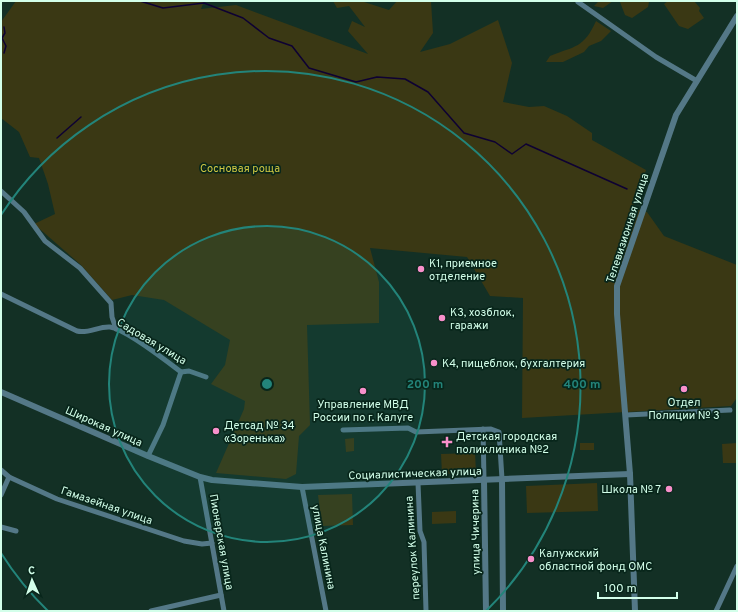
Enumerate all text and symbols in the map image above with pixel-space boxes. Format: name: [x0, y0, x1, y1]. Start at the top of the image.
park label: Сосновая роща: [200, 162, 280, 176]
street label: Телевизионная улица: [604, 171, 652, 285]
place label: К1, приемное отделение: [429, 257, 497, 284]
marker: К1, приемное отделение: [416, 264, 426, 274]
place label: К3, хозблок, гаражи: [450, 306, 515, 333]
marker: К3, хозблок, гаражи: [437, 313, 447, 323]
street label: Садовая улица: [114, 316, 189, 368]
place label: К4, пищеблок, бухгалтерия: [442, 357, 585, 371]
marker: К4, пищеблок, бухгалтерия: [429, 358, 439, 368]
centre of rings: [260, 377, 274, 391]
text: 200 m: [407, 377, 443, 393]
text: 400 m: [563, 377, 601, 393]
marker: Отдел Полиции № 3: [679, 384, 689, 394]
marker: Управление МВД России по г. Калуге: [358, 386, 368, 396]
place label: Отдел Полиции № 3: [648, 396, 720, 423]
place label: Управление МВД России по г. Калуге: [313, 398, 413, 425]
street label: Широкая улица: [63, 404, 145, 450]
place label: Детсад № 34 «Зоренька»: [224, 419, 295, 446]
marker: Детсад № 34 «Зоренька»: [211, 426, 221, 436]
place label: Детская городская поликлиника №2: [456, 430, 557, 457]
marker: Детская городская поликлиника №2: [441, 436, 453, 448]
street label: Социалистическая улица: [348, 465, 482, 483]
place label: Школа № 7: [601, 483, 661, 497]
street label: Гамазейная улица: [59, 484, 155, 528]
marker: Школа № 7: [664, 484, 674, 494]
street label: улица Чичерина: [468, 489, 484, 575]
street label: Пионерская улица: [206, 493, 236, 591]
street label: переулок Калинина: [402, 495, 424, 600]
street label: улица Калинина: [308, 504, 338, 591]
place label: Калужский областной фонд ОМС: [539, 547, 652, 574]
marker: Калужский областной фонд ОМС: [526, 554, 536, 564]
north arrow: [12, 560, 52, 600]
text: С: [28, 564, 35, 578]
scale bar: [598, 574, 677, 600]
text: 100 m: [604, 581, 637, 597]

